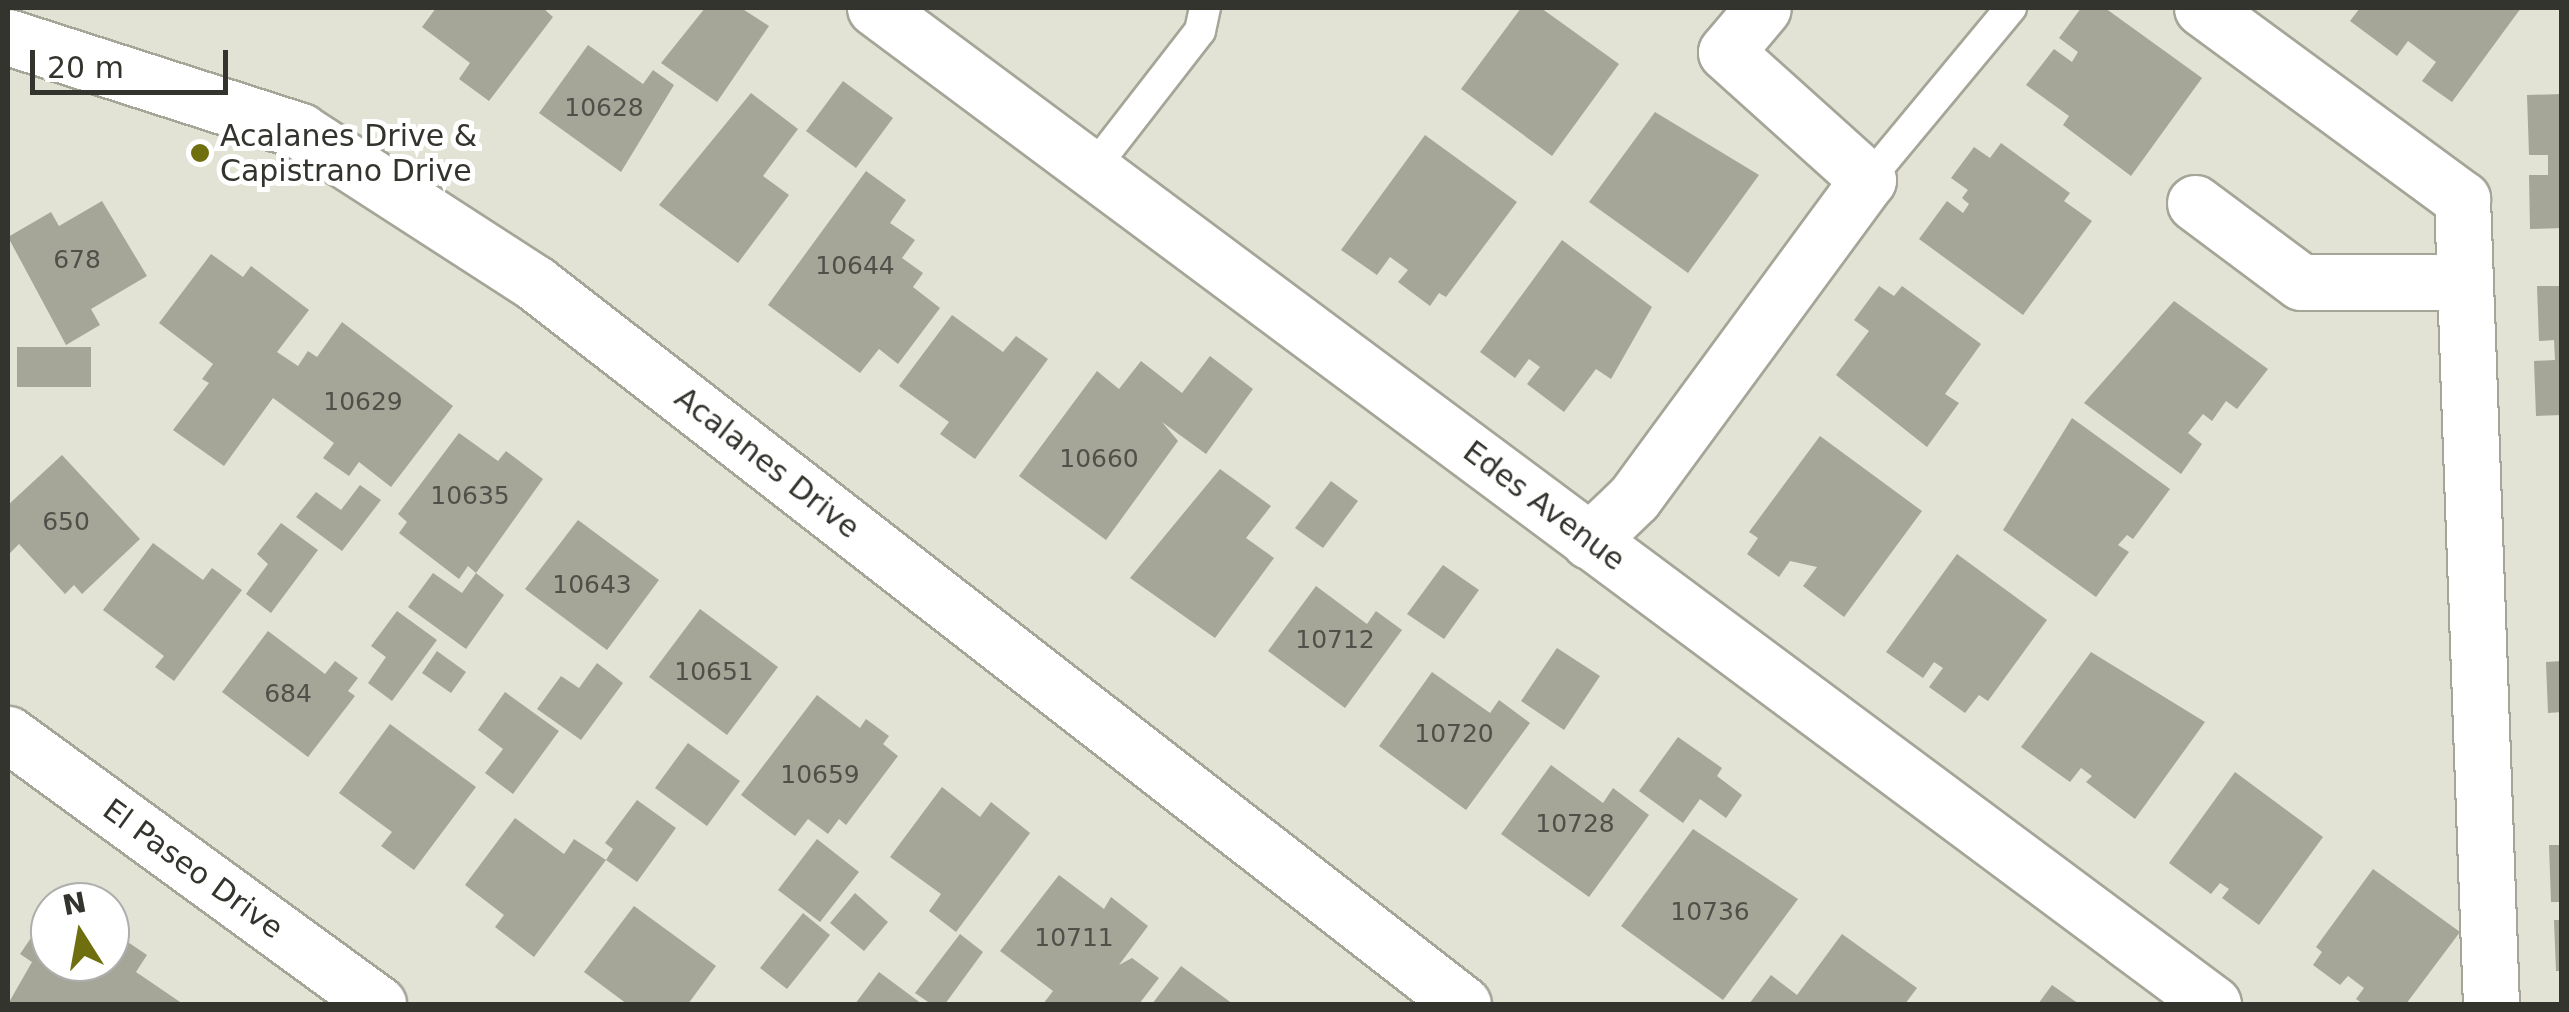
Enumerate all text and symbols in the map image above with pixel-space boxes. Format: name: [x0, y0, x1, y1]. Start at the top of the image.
scale bar: [35, 30, 232, 92]
text: 20 m: [47, 50, 124, 85]
house number: 10628: [564, 93, 644, 123]
place label: Acalanes Drive & Capistrano Drive: [220, 118, 477, 188]
marker: Acalanes Drive & Capistrano Drive: [189, 142, 211, 164]
house number: 678: [53, 245, 101, 275]
house number: 10644: [815, 251, 895, 281]
street label: Acalanes Drive: [668, 380, 866, 546]
house number: 10629: [323, 387, 403, 417]
street label: Edes Avenue: [1456, 434, 1632, 578]
house number: 10660: [1059, 444, 1139, 474]
house number: 10635: [430, 481, 510, 511]
house number: 650: [42, 507, 90, 537]
house number: 10643: [552, 570, 632, 600]
house number: 10712: [1295, 625, 1375, 655]
house number: 10651: [674, 657, 754, 687]
house number: 684: [264, 679, 312, 709]
house number: 10720: [1414, 719, 1494, 749]
house number: 10659: [780, 760, 860, 790]
street label: El Paseo Drive: [96, 792, 290, 946]
house number: 10728: [1535, 809, 1615, 839]
north arrow: [30, 882, 130, 982]
text: N: [60, 886, 89, 922]
house number: 10736: [1670, 897, 1750, 927]
house number: 10711: [1034, 923, 1114, 953]

